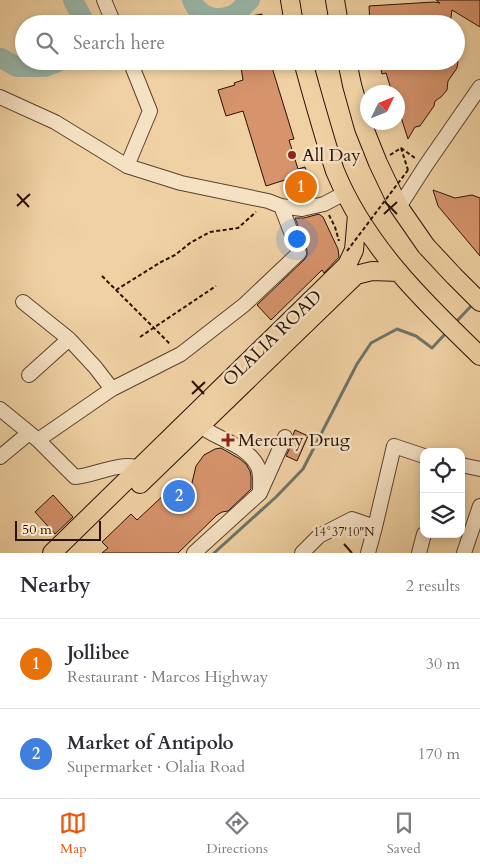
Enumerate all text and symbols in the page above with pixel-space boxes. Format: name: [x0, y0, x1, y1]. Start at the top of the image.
search box: [15, 15, 465, 70]
icon: search: [33, 29, 61, 57]
text: Search here: [73, 30, 165, 56]
north arrow: [360, 85, 405, 130]
place label: All Day: [302, 143, 361, 168]
marker: All Day: [286, 149, 298, 161]
pin: 1: [285, 168, 317, 206]
your location: [284, 226, 310, 252]
street label: OLALIA ROAD: [217, 284, 328, 392]
place label: Mercury Drug: [238, 428, 351, 453]
marker: Mercury Drug: [222, 434, 234, 446]
map controls: [420, 448, 465, 538]
button: locate: [420, 448, 465, 493]
pin: 2: [163, 477, 195, 515]
button: layers: [420, 493, 465, 538]
scale bar: [15, 518, 101, 541]
text: 50 m: [22, 520, 52, 539]
text: 14°37'10"N: [314, 524, 375, 540]
text: Nearby: [20, 571, 91, 600]
text: 2 results: [406, 575, 460, 597]
text: Jollibee: [67, 640, 130, 666]
text: 1: [32, 653, 40, 675]
text: 30 m: [426, 653, 460, 675]
text: Restaurant · Marcos Highway: [67, 666, 268, 688]
text: Market of Antipolo: [67, 730, 234, 756]
text: 2: [32, 743, 40, 765]
text: 170 m: [418, 743, 460, 765]
text: Supermarket · Olalia Road: [67, 756, 245, 778]
tab: Map: [59, 809, 87, 858]
tab: Directions: [206, 809, 268, 858]
tab: Saved: [387, 809, 421, 858]

